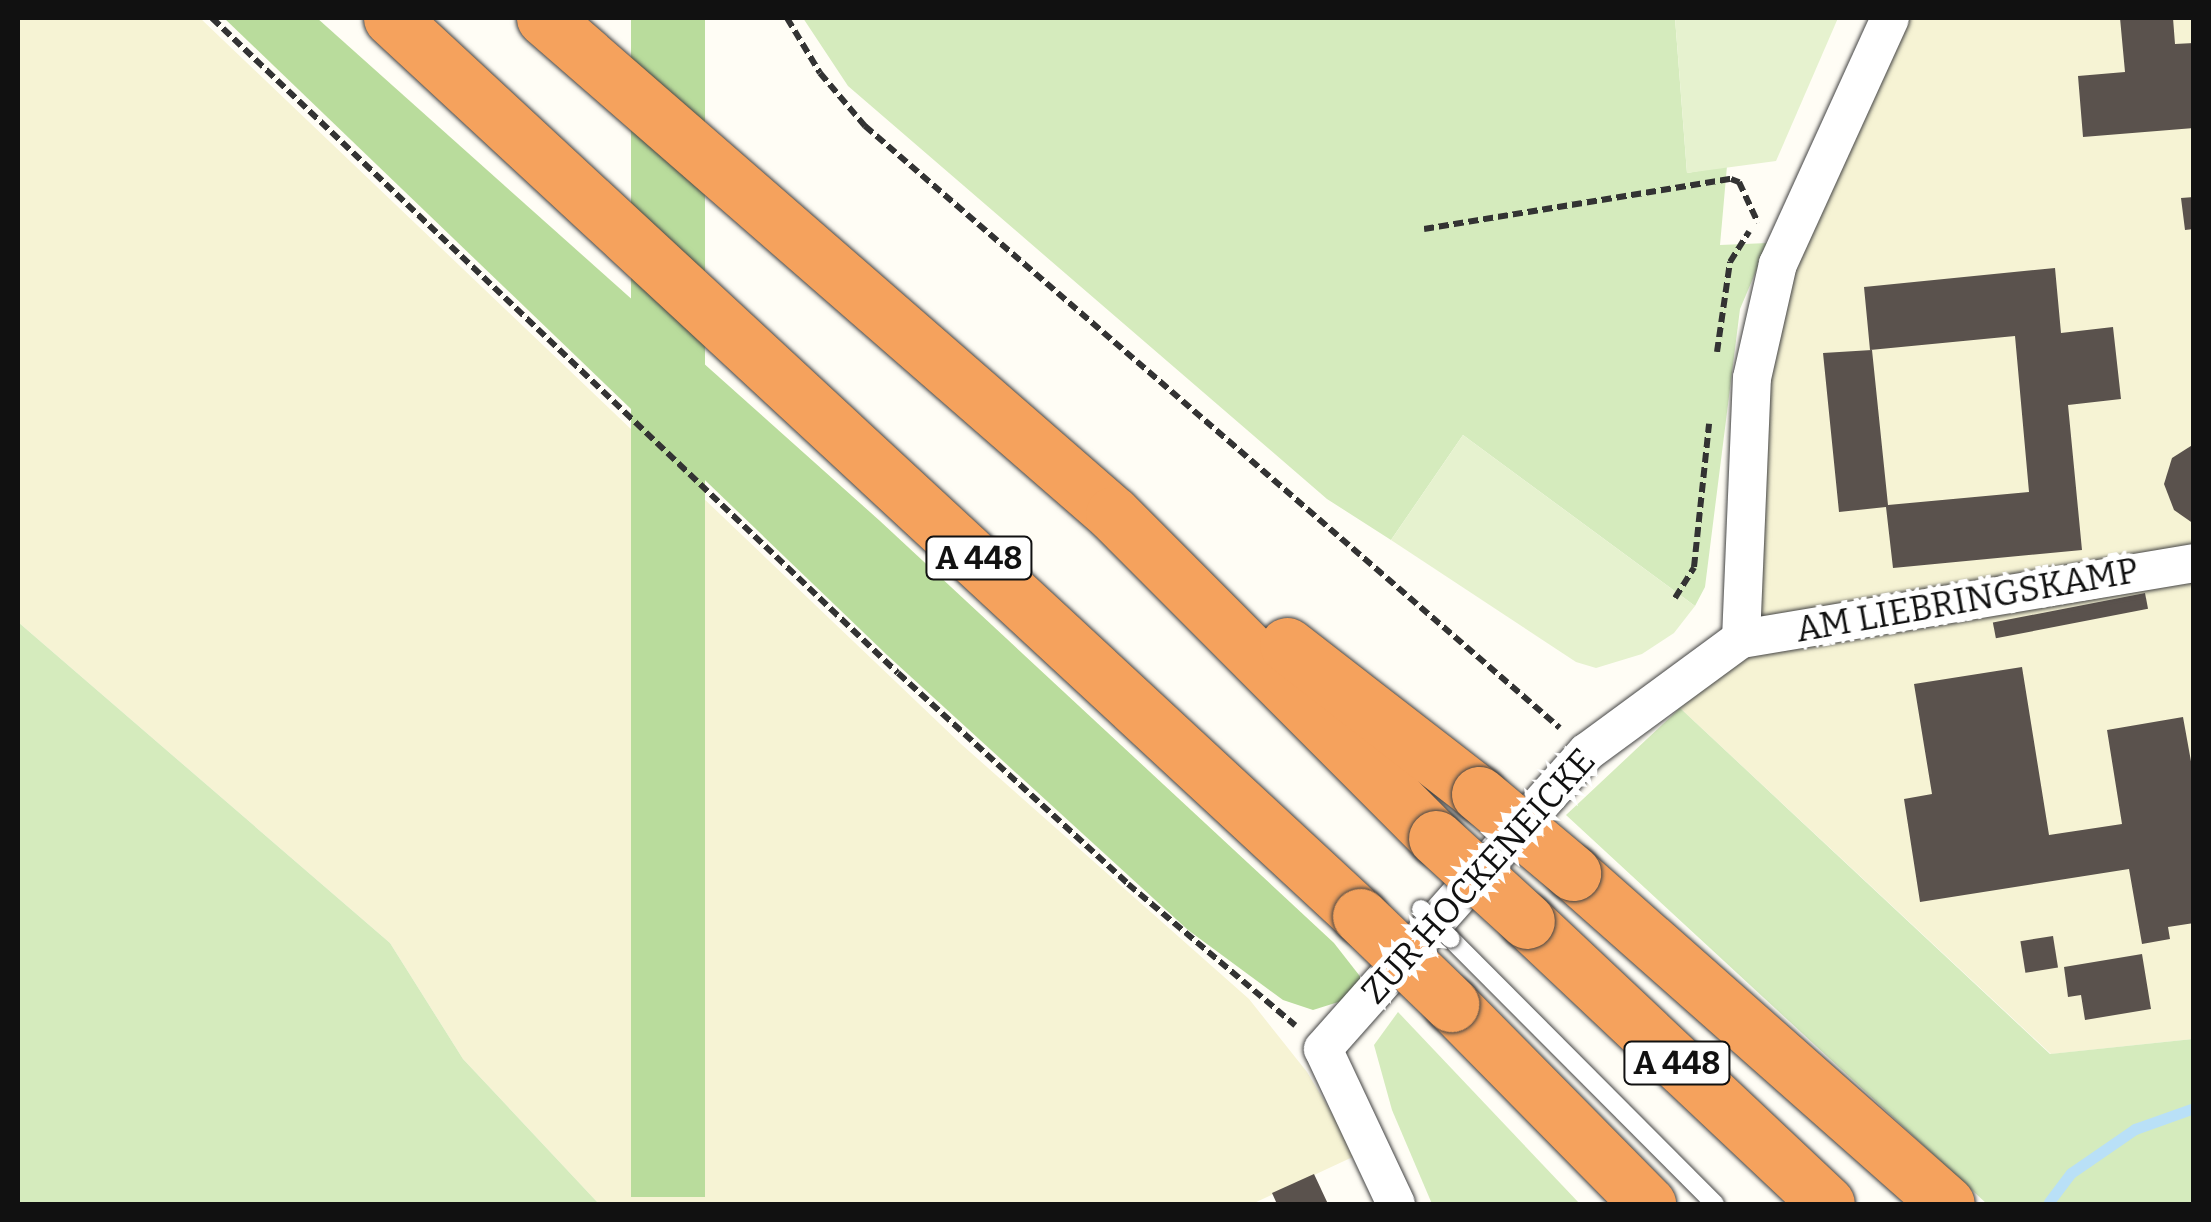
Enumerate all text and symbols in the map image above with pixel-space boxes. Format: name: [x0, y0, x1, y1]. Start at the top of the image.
road number: A 448: [924, 531, 1034, 585]
street label: AM LIEBRINGSKAMP: [1793, 549, 2141, 651]
street label: ZUR HOCKENEICKE: [1353, 740, 1603, 1012]
road number: A 448: [1622, 1036, 1732, 1090]

